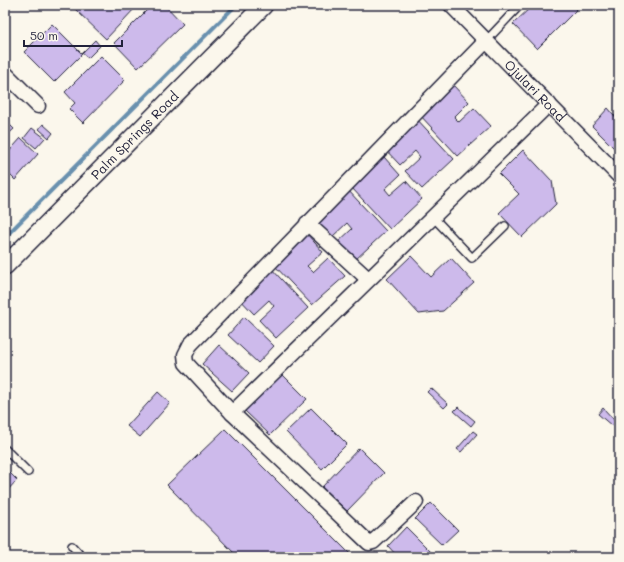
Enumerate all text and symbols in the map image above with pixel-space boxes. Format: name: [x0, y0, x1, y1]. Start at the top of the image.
scale bar: [24, 22, 122, 48]
text: 50 m: [30, 27, 58, 43]
street label: Ojulari Road: [501, 56, 570, 125]
street label: Palm Springs Road: [87, 87, 182, 183]

